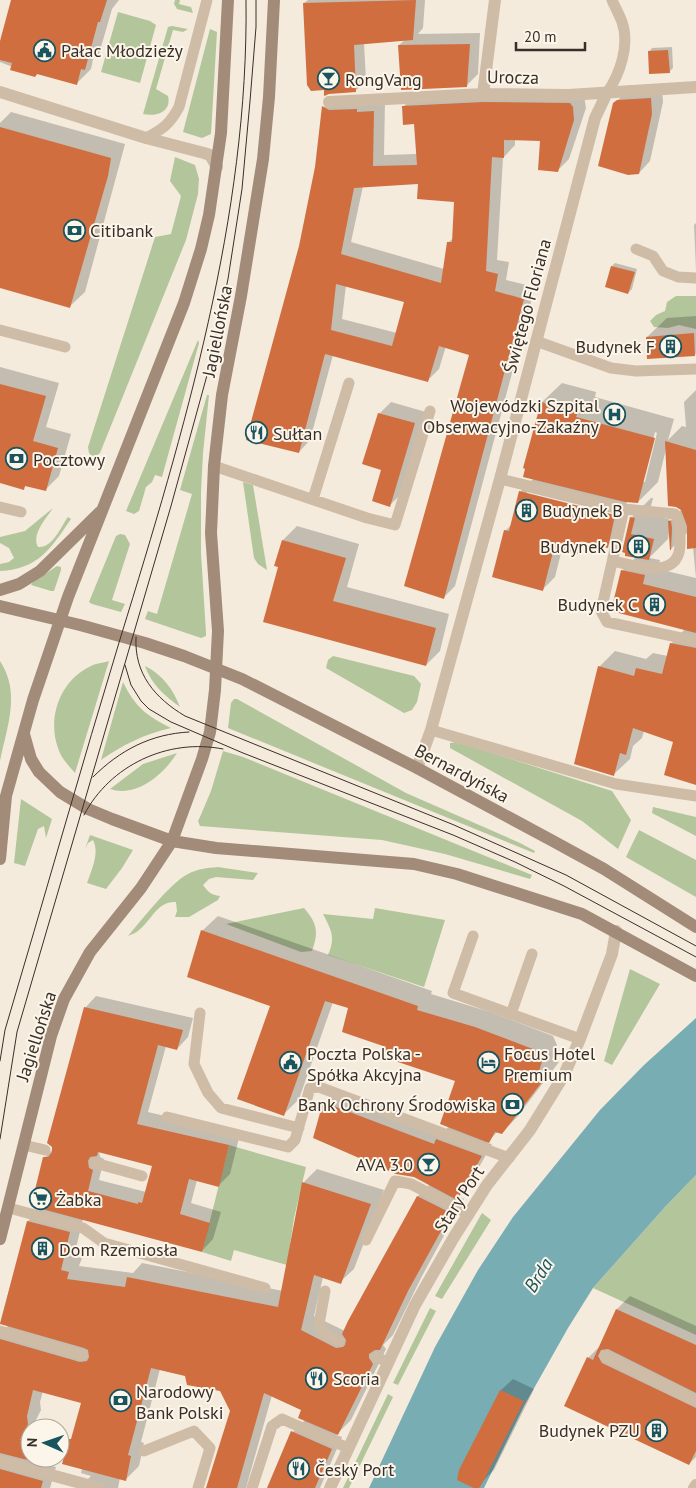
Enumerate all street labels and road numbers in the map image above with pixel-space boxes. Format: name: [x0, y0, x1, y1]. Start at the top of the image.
street label: Urocza: [487, 65, 539, 89]
street label: Świętego Floriana: [498, 236, 556, 376]
street label: Jagiellońska: [197, 283, 237, 380]
street label: Bernardyńska: [411, 738, 513, 808]
street label: Jagiellońska: [10, 988, 61, 1085]
street label: Stary Port: [429, 1161, 489, 1237]

